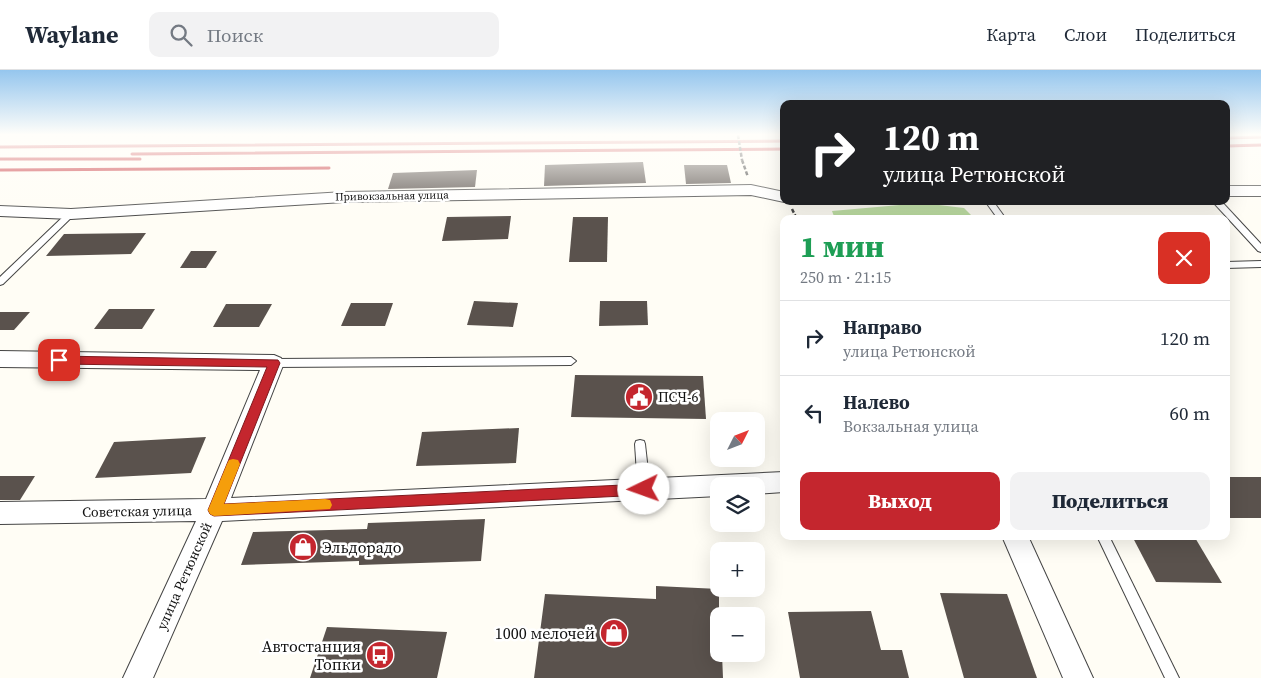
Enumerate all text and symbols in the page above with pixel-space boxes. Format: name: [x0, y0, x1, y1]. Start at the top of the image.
search box: [149, 12, 499, 57]
text: Waylane: [25, 18, 119, 51]
icon: search: [167, 21, 195, 49]
text: Поиск: [207, 22, 263, 48]
text: Карта: [986, 22, 1036, 47]
text: Слои: [1064, 22, 1107, 47]
text: Поделиться: [1135, 22, 1236, 47]
text: 120 m: [883, 114, 979, 162]
icon: right: [800, 120, 865, 185]
text: улица Ретюнской: [883, 159, 1065, 189]
street label: Привокзальная улица: [335, 188, 449, 204]
text: 1 мин: [800, 226, 884, 267]
button: close: [1158, 232, 1210, 284]
text: 250 m · 21:15: [800, 266, 891, 288]
text: Направо: [843, 314, 922, 340]
icon: right: [800, 324, 828, 352]
text: 120 m: [1160, 325, 1210, 351]
pin: [38, 339, 80, 381]
text: улица Ретюнской: [843, 340, 976, 362]
icon: arrive: [45, 346, 73, 374]
public building icon: ПСЧ-6: [624, 382, 654, 412]
place label: ПСЧ-6: [658, 387, 698, 407]
text: Налево: [843, 389, 910, 415]
icon: left: [800, 399, 828, 427]
text: 60 m: [1169, 400, 1210, 426]
north arrow: [710, 412, 765, 468]
map controls: [710, 412, 765, 662]
text: Вокзальная улица: [843, 415, 979, 437]
position arrow: [617, 462, 669, 514]
button: Выход: [800, 472, 1000, 530]
button: Поделиться: [1010, 472, 1210, 530]
button: layers: [710, 477, 765, 532]
street label: Советская улица: [82, 500, 193, 522]
street label: улица Ретюнской: [151, 519, 217, 633]
shop icon: Эльдорадо: [288, 532, 318, 562]
place label: Эльдорадо: [322, 536, 402, 558]
button: +: [710, 542, 765, 597]
button: −: [710, 607, 765, 662]
shop icon: 1000 мелочей: [599, 618, 629, 648]
place label: 1000 мелочей: [495, 622, 595, 644]
place label: Автостанция Топки: [262, 635, 361, 675]
bus stop icon: Автостанция Топки: [365, 640, 395, 670]

